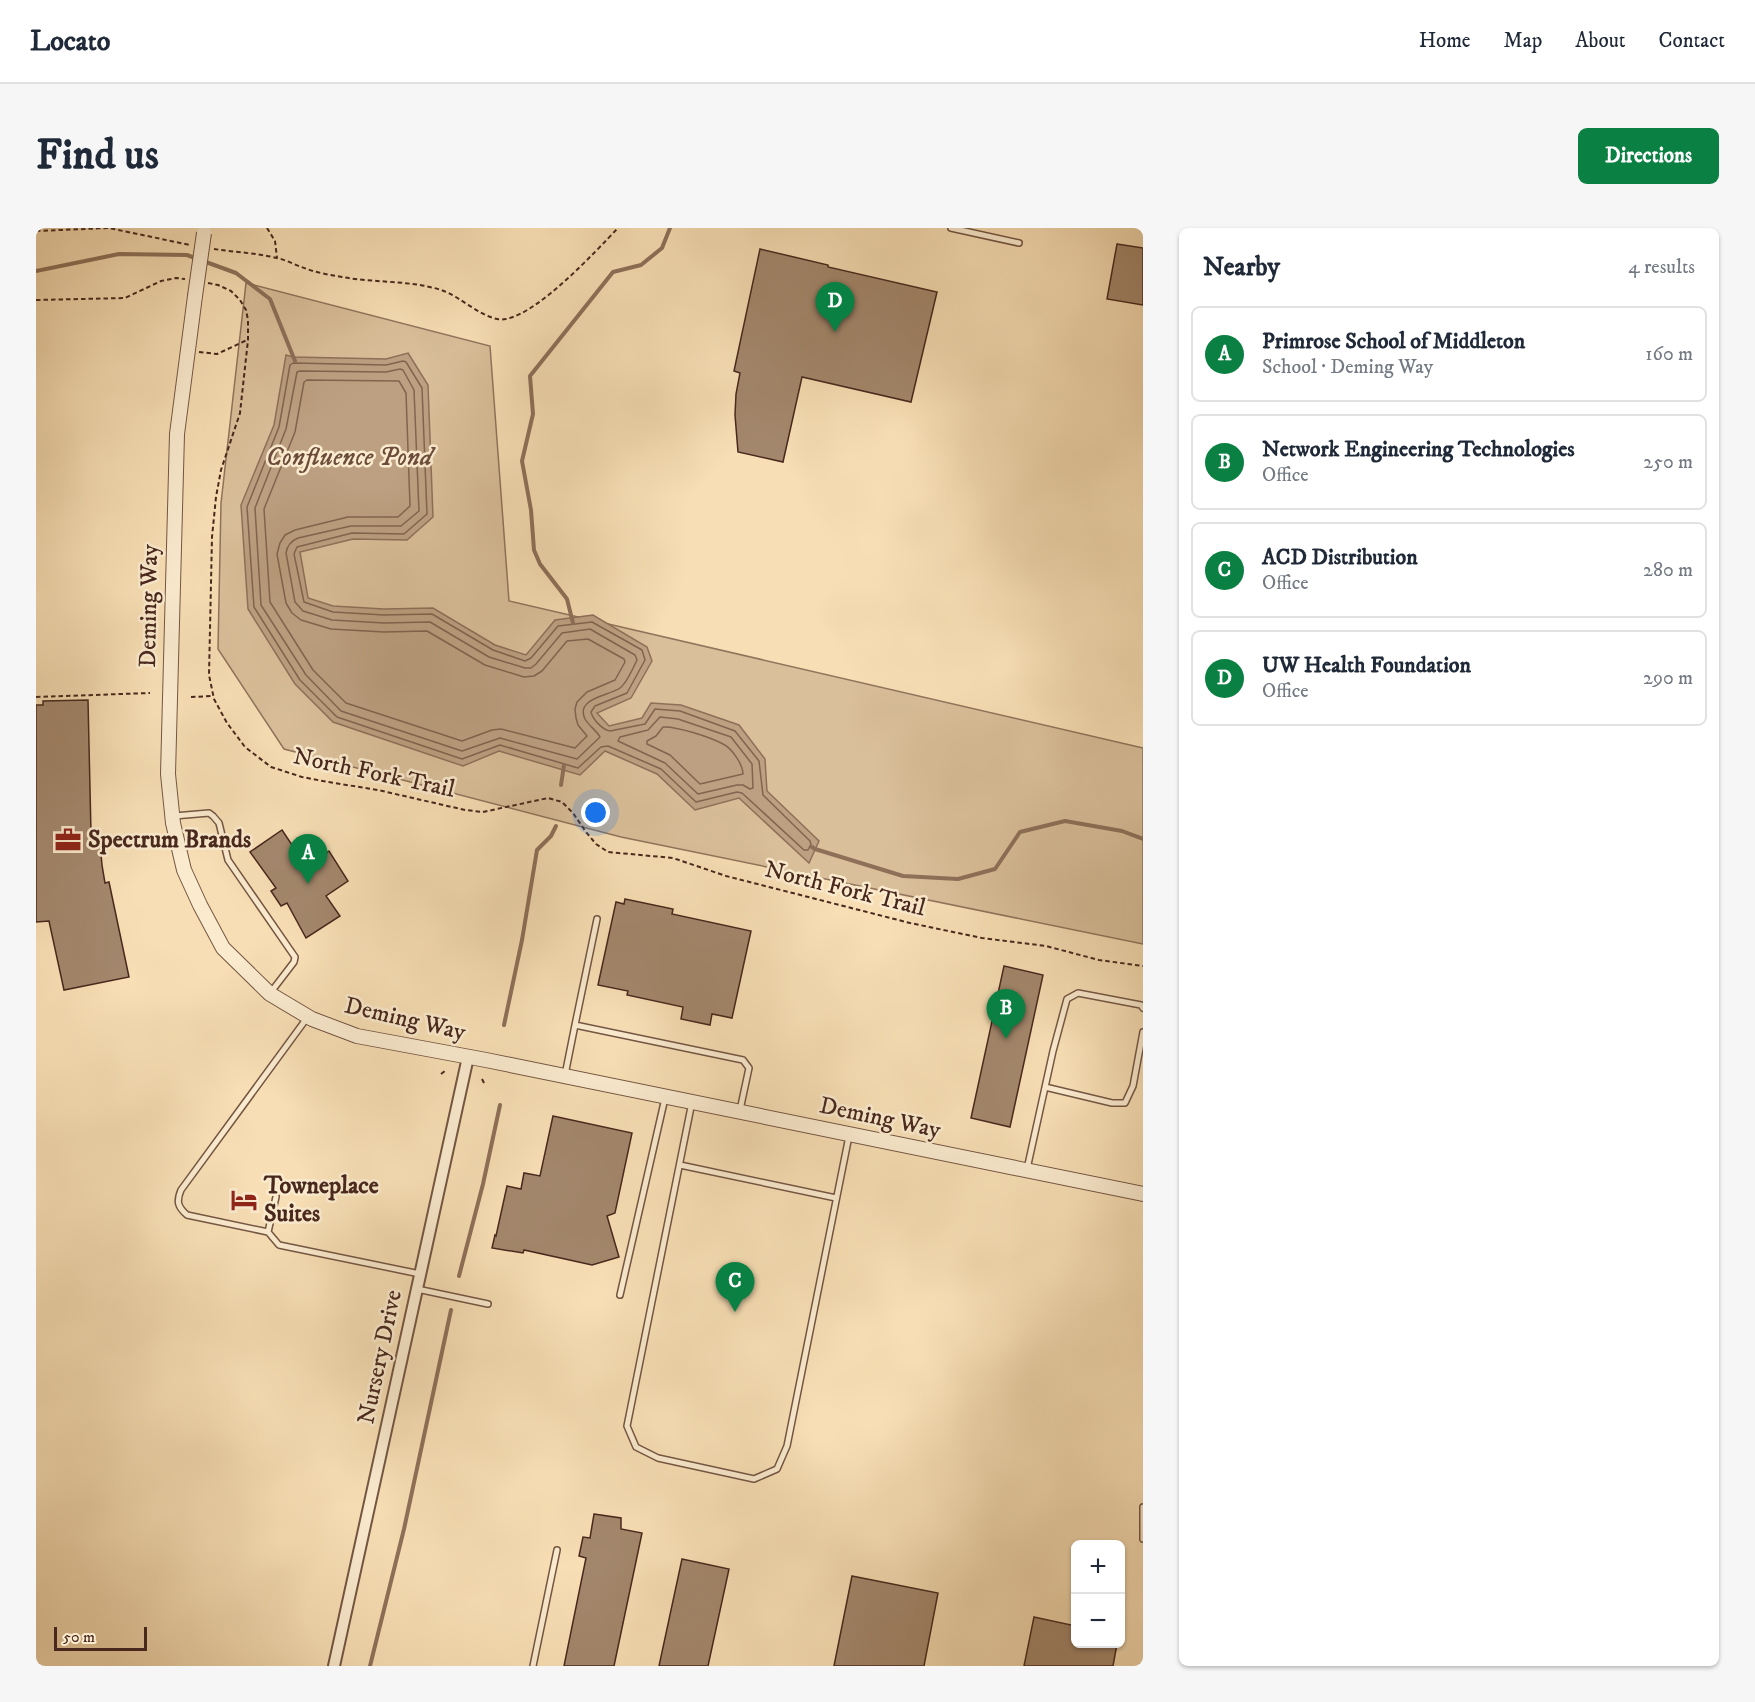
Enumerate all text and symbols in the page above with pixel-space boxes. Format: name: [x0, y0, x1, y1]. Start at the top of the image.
text: Locato: [30, 24, 110, 59]
text: Home: [1419, 28, 1471, 54]
text: Map: [1504, 28, 1542, 54]
text: About: [1575, 28, 1626, 54]
text: Contact: [1659, 28, 1725, 54]
button: Directions: [1578, 128, 1719, 184]
text: Find us: [36, 130, 159, 182]
text: Nearby: [1203, 251, 1280, 284]
text: 4 results: [1628, 255, 1695, 280]
pin: D: [816, 282, 854, 332]
text: Primrose School of Middleton: [1262, 328, 1525, 355]
text: A: [1218, 342, 1231, 367]
text: 160 m: [1645, 342, 1693, 367]
text: School · Deming Way: [1262, 355, 1433, 380]
text: Network Engineering Technologies: [1262, 436, 1575, 463]
water label: Confluence Pond: [266, 441, 436, 474]
text: B: [1218, 450, 1231, 475]
text: 250 m: [1643, 450, 1693, 475]
text: Office: [1262, 463, 1309, 488]
street label: Deming Way: [133, 543, 165, 668]
text: ACD Distribution: [1262, 544, 1418, 571]
text: C: [1218, 558, 1231, 583]
text: 280 m: [1643, 558, 1693, 583]
text: Office: [1262, 571, 1309, 596]
text: UW Health Foundation: [1262, 652, 1471, 679]
text: D: [1217, 666, 1232, 691]
text: 290 m: [1643, 666, 1693, 691]
text: Office: [1262, 679, 1309, 704]
street label: North Fork Trail: [290, 741, 458, 805]
your location: [581, 798, 610, 827]
office icon: Spectrum Brands: [53, 825, 83, 855]
place label: Spectrum Brands: [88, 825, 251, 855]
pin: A: [288, 834, 328, 884]
street label: North Fork Trail: [761, 855, 929, 924]
pin: B: [986, 990, 1026, 1039]
street label: Deming Way: [341, 991, 469, 1048]
street label: Deming Way: [817, 1090, 944, 1146]
place label: Towneplace Suites: [263, 1171, 379, 1229]
hotel icon: Towneplace Suites: [229, 1185, 259, 1215]
pin: C: [716, 1262, 754, 1312]
street label: Nursery Drive: [351, 1287, 409, 1427]
map controls: [1071, 1540, 1125, 1648]
button: +: [1071, 1540, 1125, 1594]
button: −: [1071, 1594, 1125, 1648]
scale bar: [54, 1624, 147, 1652]
text: 50 m: [63, 1627, 95, 1647]

